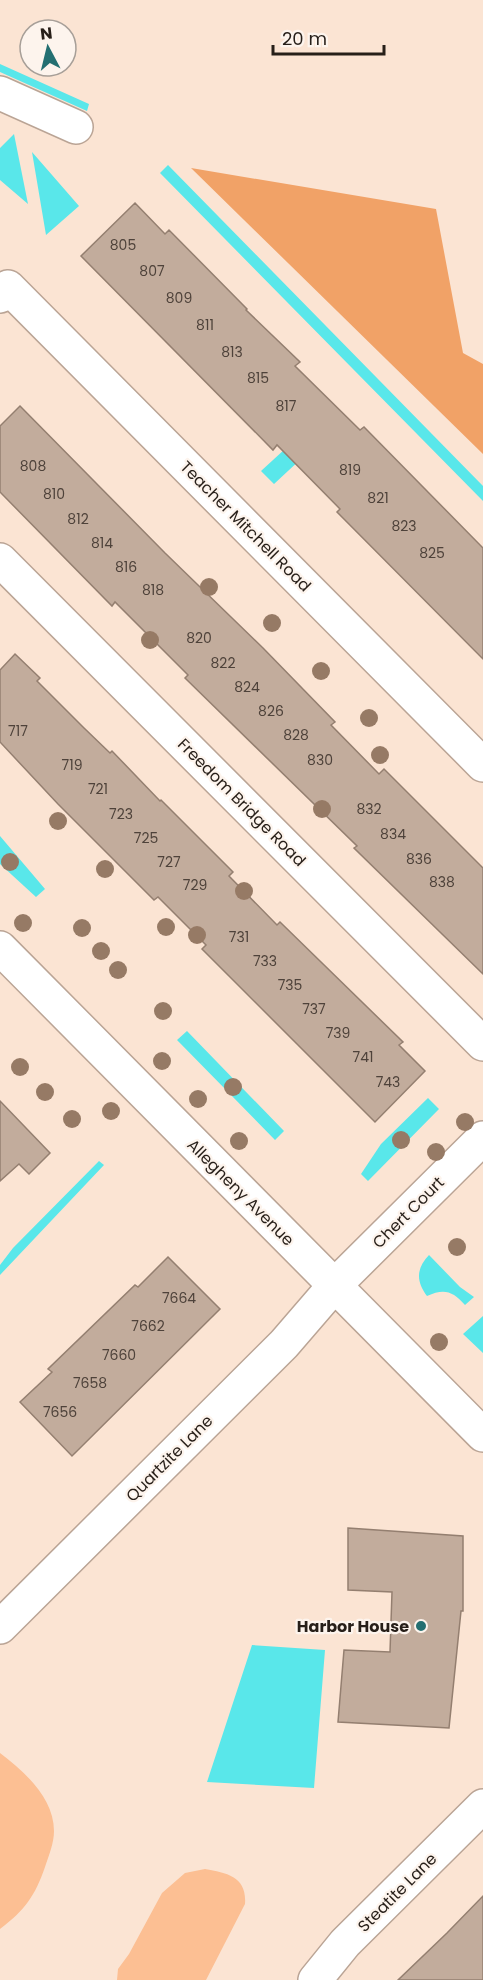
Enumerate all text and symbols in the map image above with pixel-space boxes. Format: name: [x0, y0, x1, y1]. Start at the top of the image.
north arrow: [18, 18, 78, 78]
scale bar: [273, 18, 384, 56]
text: N: [39, 21, 54, 46]
text: 20 m: [282, 26, 327, 51]
house number: 805: [110, 235, 136, 255]
house number: 807: [139, 261, 165, 281]
house number: 809: [166, 288, 192, 308]
house number: 811: [196, 315, 214, 335]
house number: 813: [221, 342, 243, 362]
house number: 815: [247, 368, 269, 388]
house number: 817: [276, 396, 297, 416]
house number: 808: [20, 456, 46, 476]
street label: Teacher Mitchell Road: [175, 456, 316, 597]
house number: 819: [339, 460, 361, 480]
house number: 810: [43, 484, 65, 504]
house number: 821: [367, 488, 389, 508]
house number: 812: [67, 509, 89, 529]
house number: 823: [391, 516, 417, 536]
house number: 814: [91, 533, 113, 553]
house number: 825: [419, 543, 445, 563]
house number: 816: [115, 557, 137, 577]
house number: 818: [142, 580, 164, 600]
house number: 820: [186, 628, 212, 648]
house number: 822: [211, 653, 235, 673]
house number: 824: [234, 677, 260, 697]
house number: 826: [258, 701, 284, 721]
house number: 717: [8, 721, 28, 741]
house number: 828: [283, 725, 309, 745]
street label: Freedom Bridge Road: [172, 733, 311, 872]
house number: 830: [307, 750, 333, 770]
house number: 719: [62, 755, 82, 775]
house number: 721: [88, 779, 108, 799]
house number: 832: [356, 799, 382, 819]
house number: 723: [109, 804, 133, 824]
house number: 834: [380, 824, 406, 844]
house number: 725: [134, 828, 158, 848]
house number: 836: [406, 849, 432, 869]
house number: 727: [157, 852, 181, 872]
house number: 838: [429, 872, 455, 892]
house number: 729: [183, 875, 207, 895]
house number: 731: [229, 927, 249, 947]
house number: 733: [253, 951, 277, 971]
house number: 735: [278, 975, 302, 995]
house number: 737: [302, 999, 326, 1019]
house number: 739: [326, 1023, 350, 1043]
house number: 741: [353, 1047, 373, 1067]
house number: 743: [376, 1072, 400, 1092]
street label: Allegheny Avenue: [182, 1134, 299, 1251]
street label: Chert Court: [367, 1171, 450, 1253]
house number: 7664: [162, 1288, 196, 1308]
house number: 7662: [131, 1316, 165, 1336]
house number: 7660: [102, 1345, 136, 1365]
house number: 7658: [73, 1373, 107, 1393]
house number: 7656: [43, 1402, 77, 1422]
street label: Quartzite Lane: [121, 1410, 218, 1507]
place label: Harbor House: [297, 1615, 409, 1638]
marker: Harbor House: [414, 1619, 428, 1633]
street label: Steatite Lane: [353, 1848, 442, 1937]

